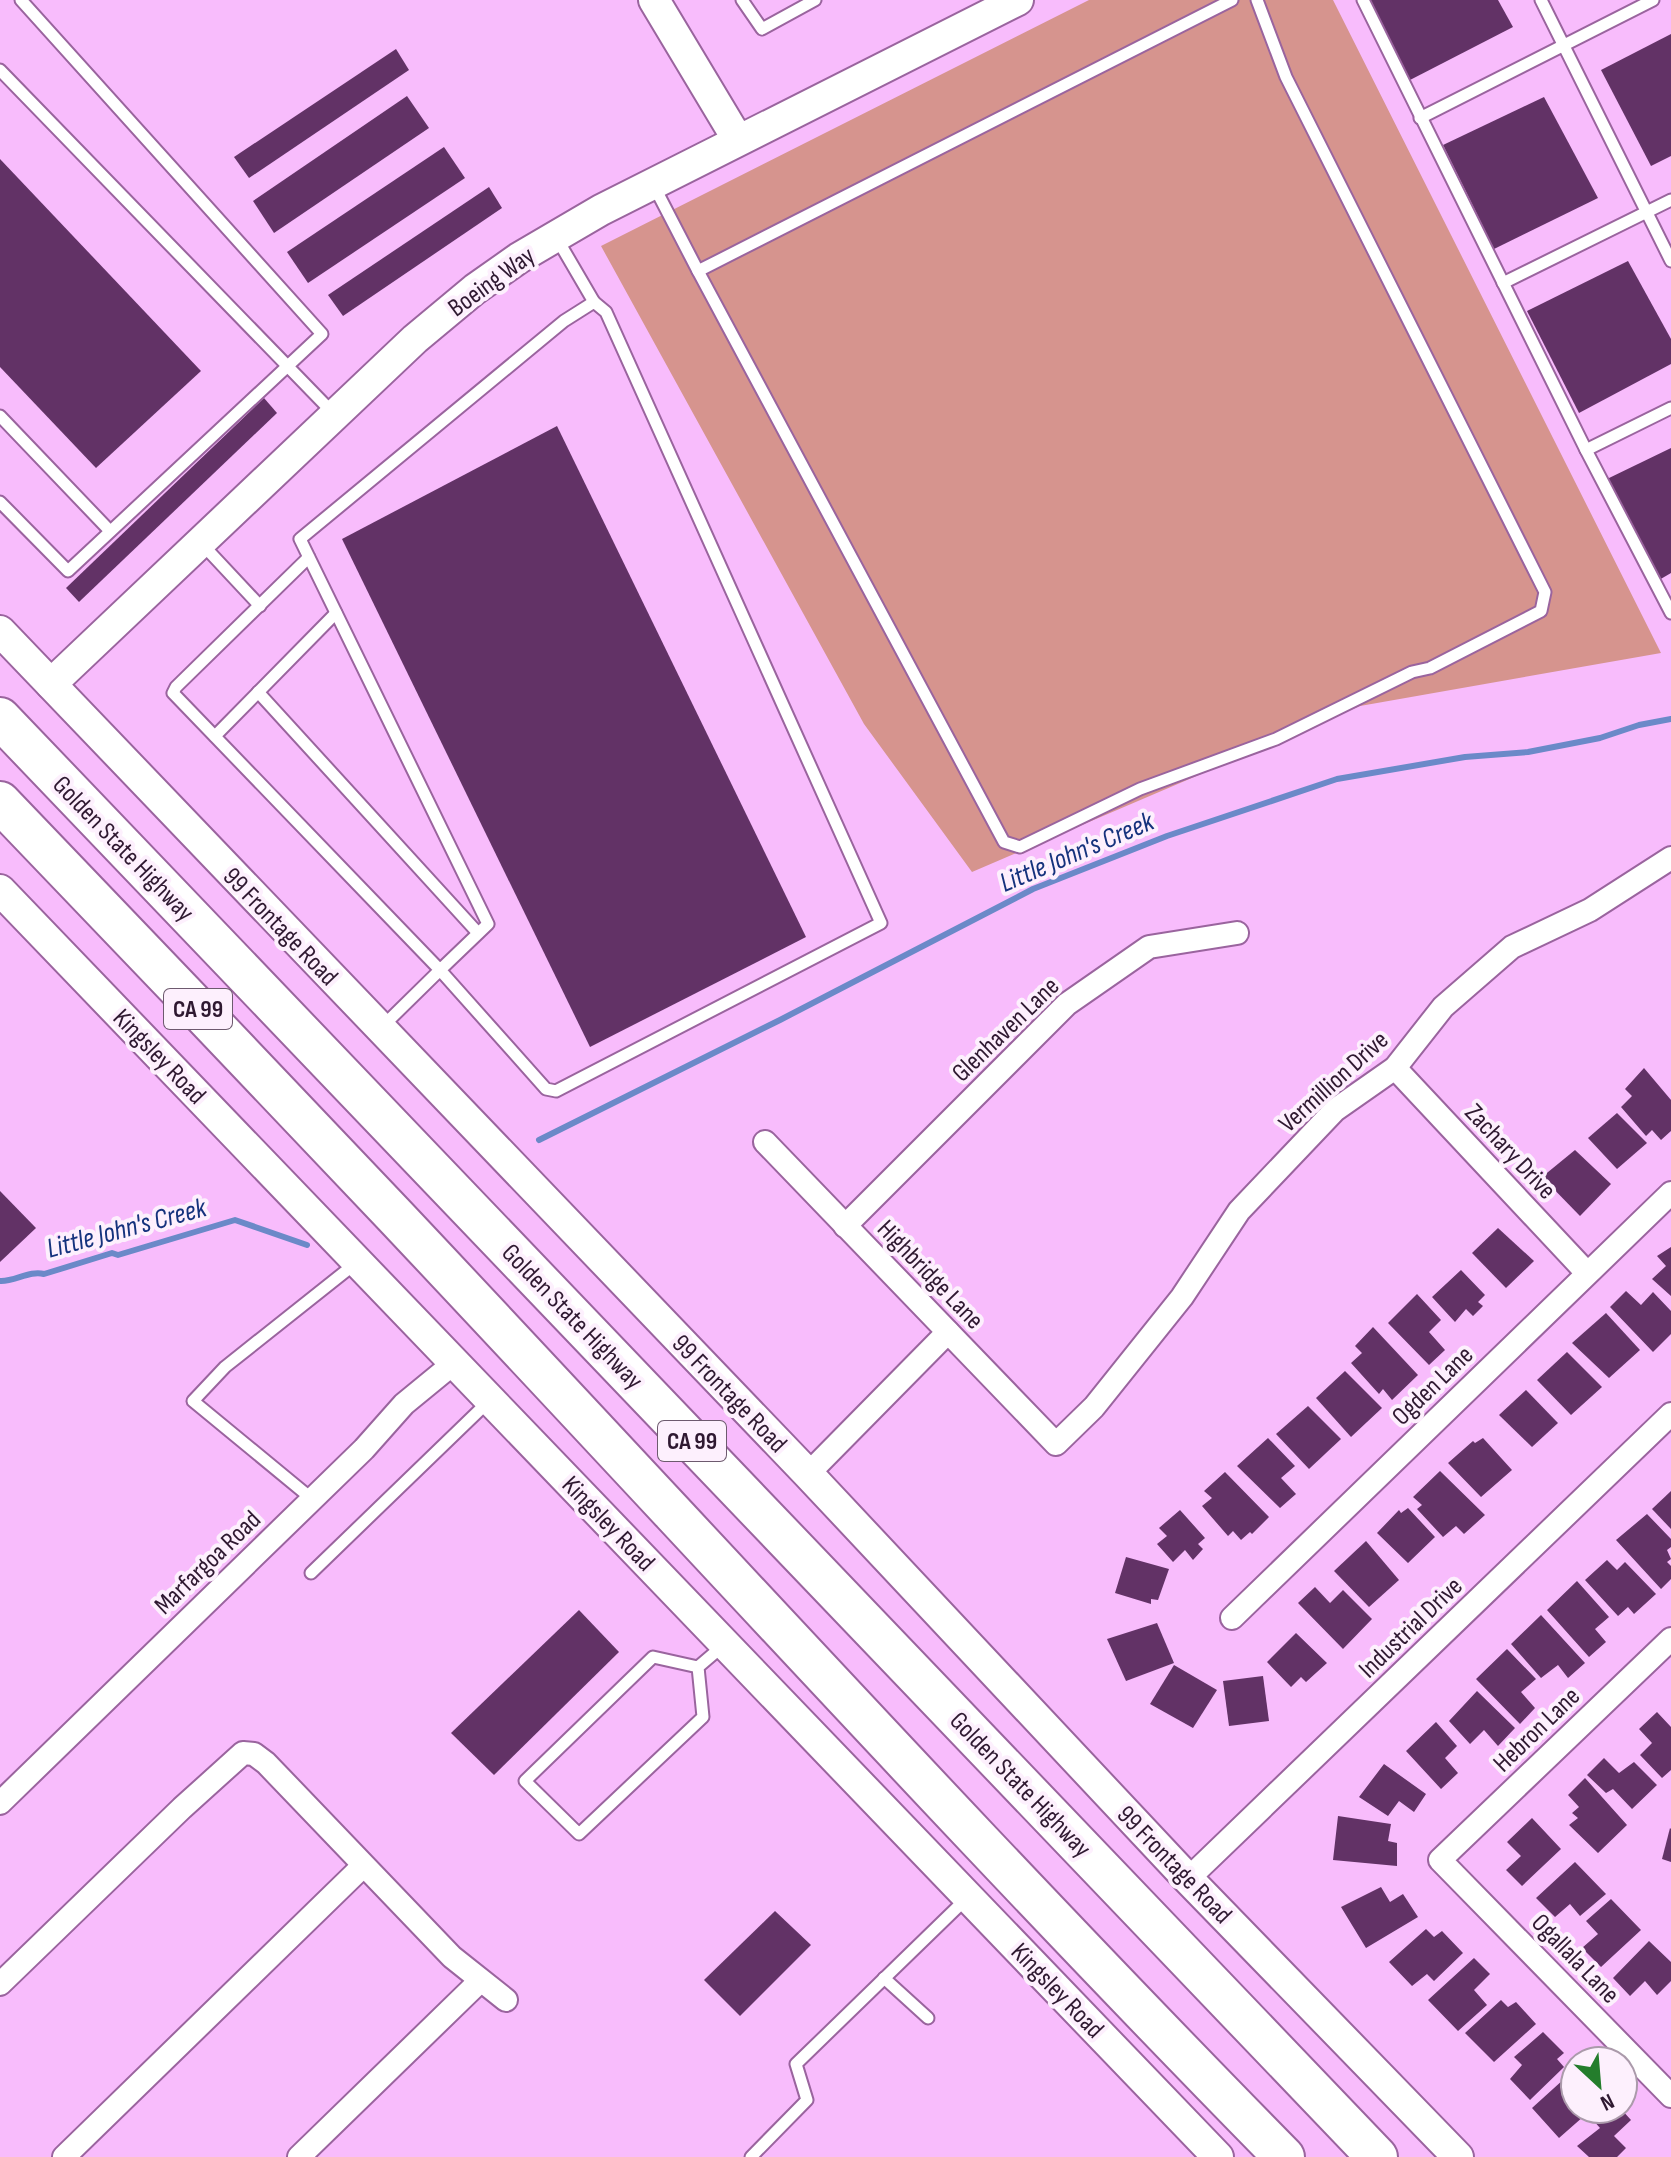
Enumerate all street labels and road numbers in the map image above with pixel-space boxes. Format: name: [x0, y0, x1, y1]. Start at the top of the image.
street label: Boeing Way: [443, 240, 541, 324]
street label: Golden State Highway: [46, 770, 200, 928]
street label: 99 Frontage Road: [216, 862, 344, 993]
street label: Glenhaven Lane: [946, 971, 1066, 1089]
road number: CA 99: [164, 989, 232, 1029]
street label: Kingsley Road: [106, 1003, 212, 1111]
street label: Vermillion Drive: [1273, 1025, 1395, 1139]
street label: Zachary Drive: [1458, 1098, 1562, 1206]
street label: Highbridge Lane: [870, 1214, 990, 1336]
street label: Golden State Highway: [495, 1238, 649, 1396]
street label: 99 Frontage Road: [665, 1329, 793, 1460]
street label: Ogden Lane: [1386, 1340, 1480, 1432]
road number: CA 99: [658, 1421, 726, 1461]
street label: Kingsley Road: [555, 1470, 661, 1578]
street label: Marfargoa Road: [148, 1505, 268, 1621]
street label: Industrial Drive: [1353, 1571, 1469, 1685]
street label: Hebron Lane: [1487, 1681, 1587, 1779]
street label: Golden State Highway: [943, 1706, 1097, 1864]
street label: 99 Frontage Road: [1110, 1800, 1238, 1931]
street label: Ogallala Lane: [1525, 1908, 1625, 2010]
street label: Kingsley Road: [1004, 1937, 1110, 2045]

